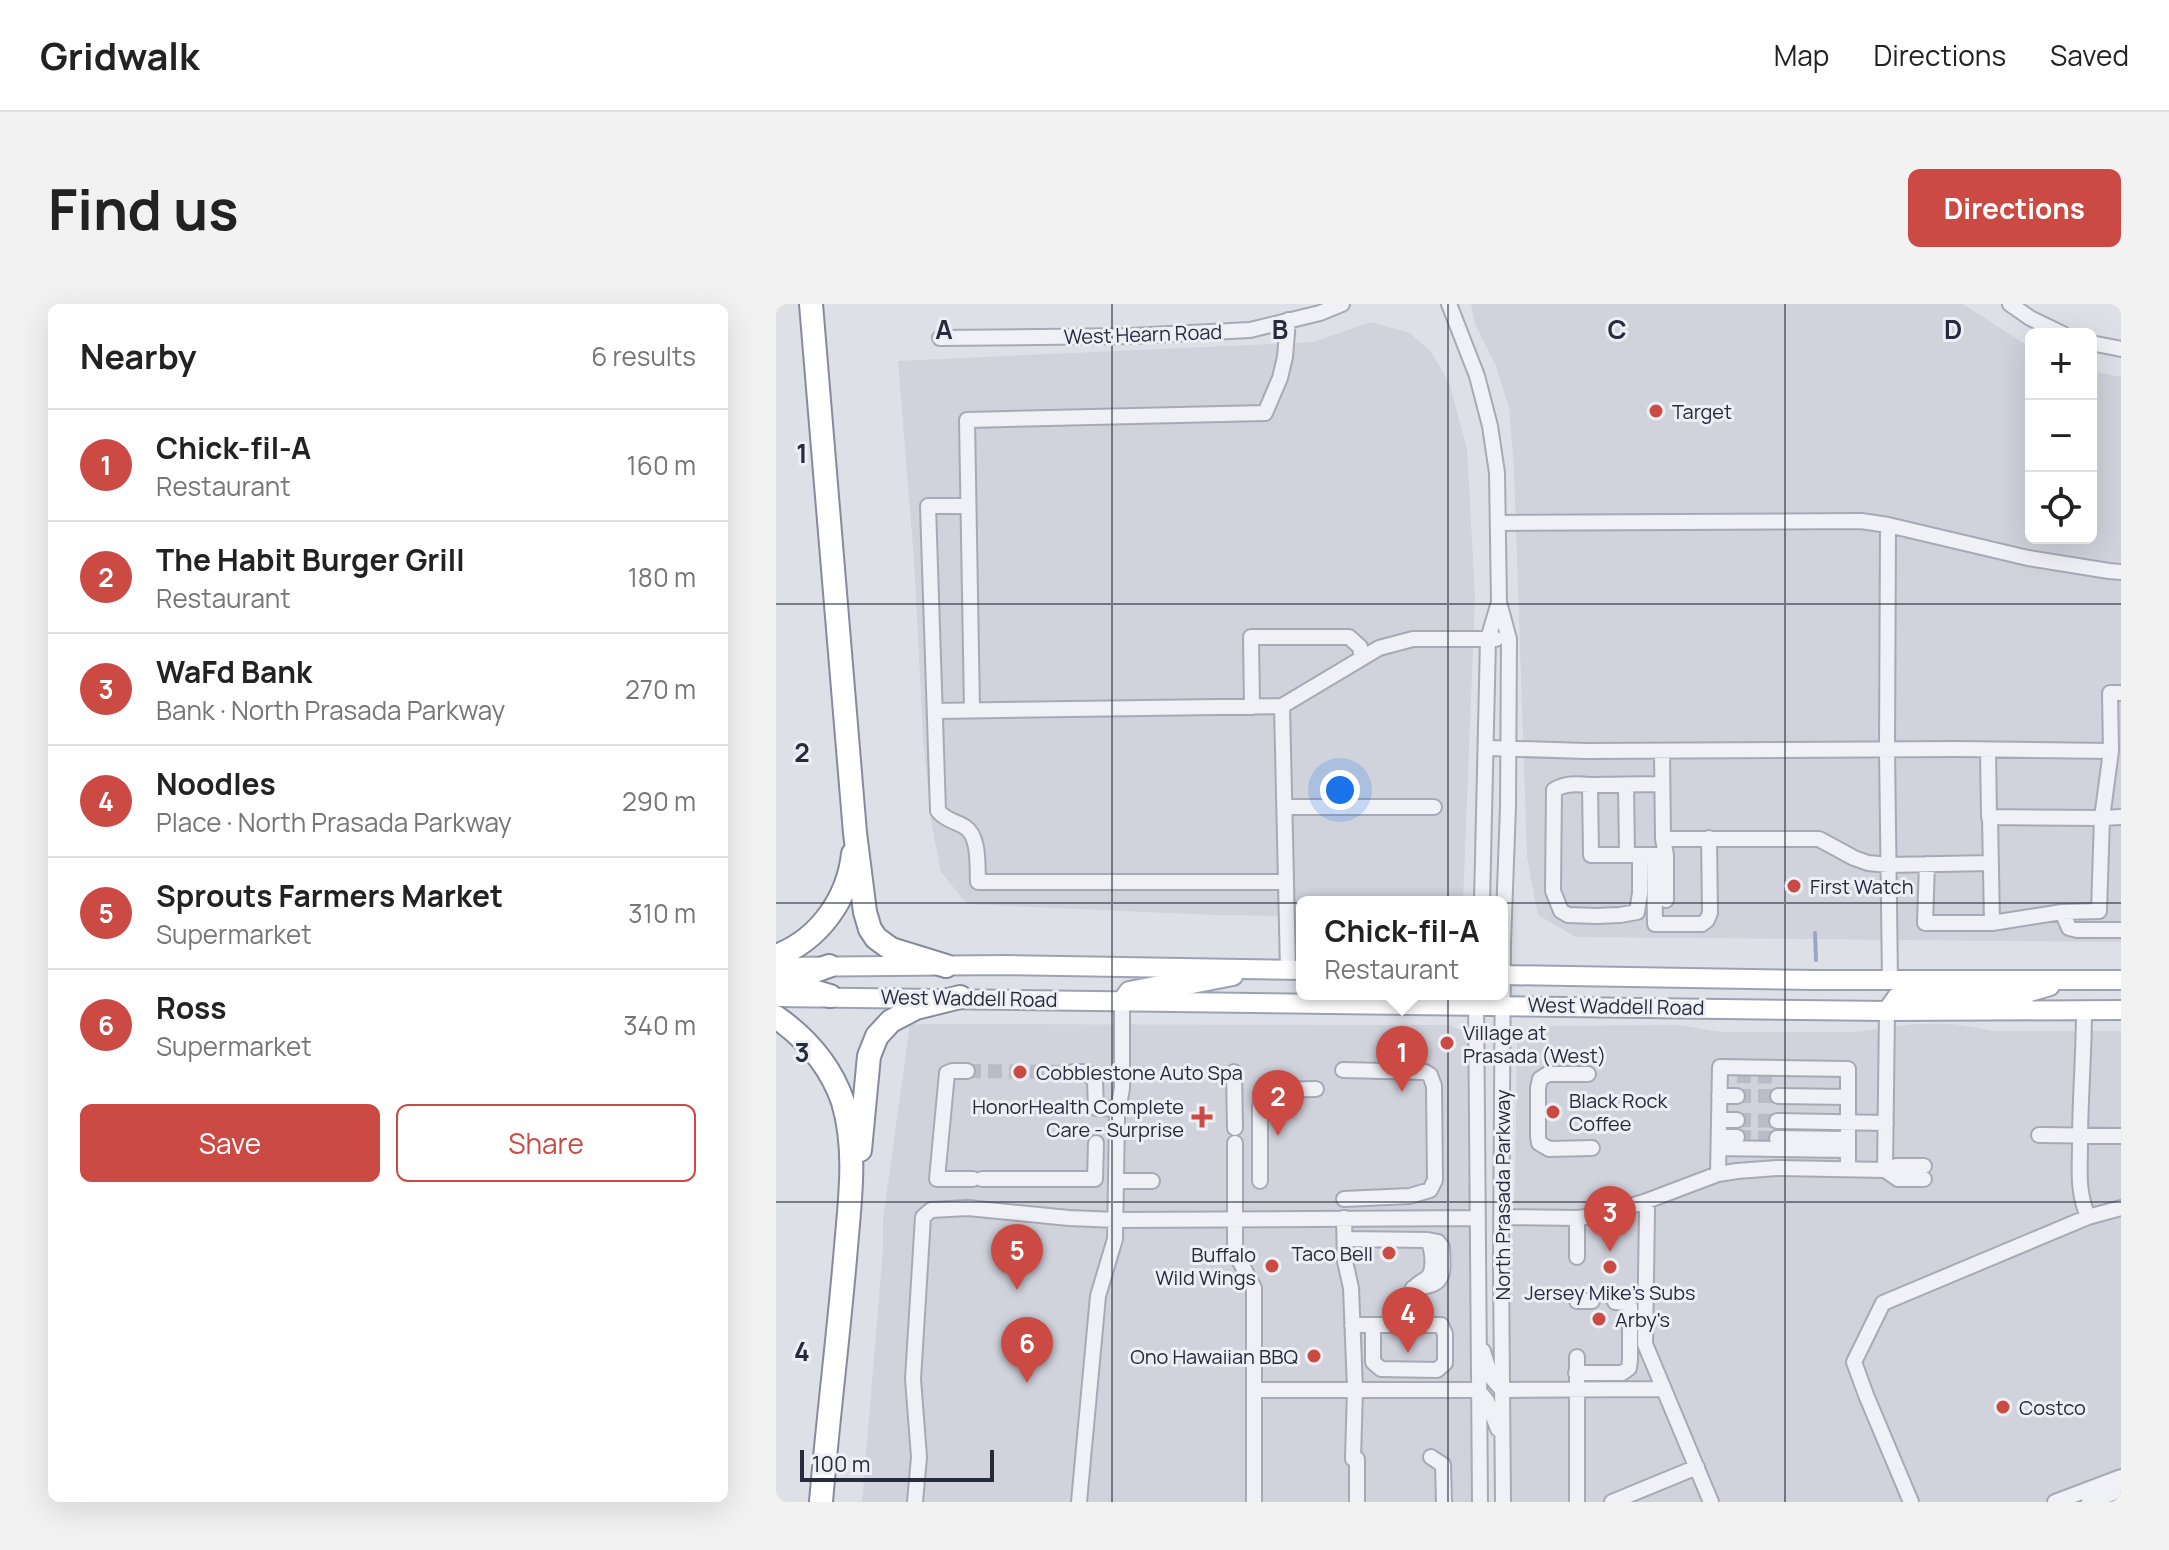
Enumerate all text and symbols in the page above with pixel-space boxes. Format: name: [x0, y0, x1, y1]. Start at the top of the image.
text: Gridwalk: [40, 29, 199, 81]
text: Map: [1774, 36, 1829, 74]
text: Directions: [1873, 36, 2006, 74]
text: Saved: [2050, 36, 2129, 74]
button: Directions: [1908, 169, 2121, 247]
text: Find us: [48, 170, 239, 247]
text: A: [935, 311, 953, 347]
text: B: [1272, 311, 1288, 347]
text: C: [1607, 311, 1627, 347]
text: D: [1944, 311, 1962, 347]
street label: West Hearn Road: [1063, 318, 1223, 350]
map controls: [2025, 328, 2097, 544]
button: +: [2025, 328, 2097, 400]
text: Nearby: [80, 333, 196, 379]
text: 6 results: [591, 338, 696, 374]
place label: Target: [1672, 398, 1732, 425]
button: −: [2025, 400, 2097, 472]
marker: Target: [1647, 402, 1665, 420]
text: Chick-fil-A: [156, 427, 311, 468]
text: 1: [796, 435, 808, 471]
text: 1: [100, 447, 112, 483]
text: 160 m: [627, 447, 696, 483]
text: Restaurant: [156, 468, 291, 504]
button: locate: [2025, 472, 2097, 544]
text: The Habit Burger Grill: [156, 539, 465, 580]
text: 2: [98, 559, 114, 595]
text: 180 m: [628, 559, 696, 595]
text: Restaurant: [156, 580, 291, 616]
text: WaFd Bank: [156, 651, 312, 692]
text: 3: [98, 671, 114, 707]
text: 270 m: [625, 671, 696, 707]
text: Bank · North Prasada Parkway: [156, 692, 505, 728]
text: 2: [794, 734, 810, 770]
text: Noodles: [156, 763, 276, 804]
your location: [1320, 770, 1360, 810]
text: 4: [98, 783, 114, 819]
text: 290 m: [622, 783, 696, 819]
text: Place · North Prasada Parkway: [156, 804, 512, 840]
place label: First Watch: [1810, 873, 1914, 900]
text: Sprouts Farmers Market: [156, 875, 503, 916]
marker: First Watch: [1785, 877, 1803, 895]
text: 5: [98, 895, 114, 931]
text: 310 m: [628, 895, 696, 931]
popup: [1296, 896, 1508, 1000]
text: Chick-fil-A: [1324, 910, 1480, 951]
text: Supermarket: [156, 916, 312, 952]
text: Restaurant: [1324, 951, 1459, 987]
street label: West Waddell Road: [880, 983, 1058, 1013]
text: Ross: [156, 987, 226, 1028]
street label: West Waddell Road: [1527, 991, 1705, 1021]
text: 6: [98, 1007, 114, 1043]
text: 340 m: [623, 1007, 696, 1043]
place label: Village at Prasada (West): [1463, 1019, 1606, 1069]
pin: 1: [1376, 1026, 1428, 1092]
text: Supermarket: [156, 1028, 312, 1064]
text: 3: [794, 1034, 810, 1070]
marker: Village at Prasada (West): [1438, 1034, 1456, 1052]
place label: Cobblestone Auto Spa: [1036, 1059, 1243, 1086]
marker: Cobblestone Auto Spa: [1011, 1063, 1029, 1081]
pin: 2: [1252, 1070, 1304, 1136]
place label: Black Rock Coffee: [1569, 1087, 1669, 1137]
street label: North Prasada Parkway: [1489, 1089, 1516, 1300]
place label: HonorHealth Complete Care - Surprise: [972, 1093, 1184, 1143]
marker: Black Rock Coffee: [1544, 1103, 1562, 1121]
button: Save: [80, 1104, 380, 1182]
button: Share: [396, 1104, 696, 1182]
marker: HonorHealth Complete Care - Surprise: [1191, 1106, 1213, 1128]
pin: 3: [1584, 1186, 1636, 1252]
pin: 5: [991, 1224, 1043, 1290]
place label: Taco Bell: [1291, 1240, 1373, 1267]
place label: Buffalo Wild Wings: [1155, 1241, 1256, 1291]
marker: Taco Bell: [1380, 1244, 1398, 1262]
marker: Buffalo Wild Wings: [1263, 1257, 1281, 1275]
marker: Jersey Mike's Subs: [1601, 1258, 1619, 1276]
place label: Jersey Mike's Subs: [1525, 1279, 1695, 1306]
pin: 4: [1382, 1287, 1434, 1353]
place label: Arby's: [1615, 1306, 1670, 1333]
marker: Arby's: [1590, 1310, 1608, 1328]
pin: 6: [1001, 1317, 1053, 1383]
text: 4: [794, 1333, 810, 1369]
place label: Ono Hawaiian BBQ: [1130, 1343, 1298, 1370]
marker: Ono Hawaiian BBQ: [1305, 1347, 1323, 1365]
place label: Costco: [2019, 1394, 2086, 1421]
marker: Costco: [1994, 1398, 2012, 1416]
scale bar: [800, 1446, 994, 1482]
text: 100 m: [812, 1449, 870, 1479]

